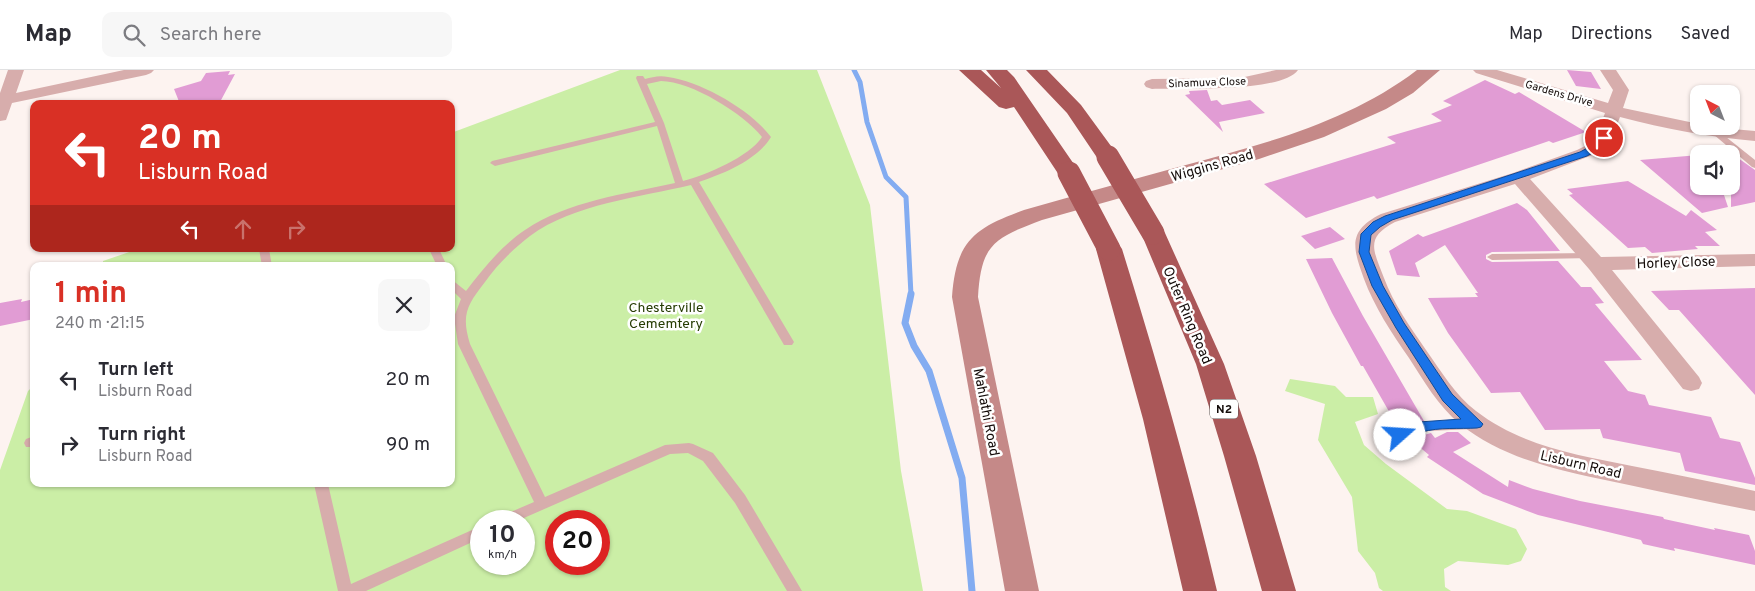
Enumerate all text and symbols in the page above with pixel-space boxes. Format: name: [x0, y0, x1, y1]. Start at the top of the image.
search box: [102, 12, 452, 57]
text: Map: [25, 20, 72, 50]
icon: search: [120, 21, 148, 49]
text: Search here: [160, 23, 261, 47]
text: Map: [1509, 23, 1543, 46]
text: Directions: [1571, 23, 1653, 46]
text: Saved: [1681, 23, 1730, 46]
street label: Sinamuva Close: [1168, 75, 1246, 91]
street label: Gardens Drive: [1523, 78, 1594, 110]
north arrow: [1690, 85, 1740, 135]
map controls: [1690, 85, 1740, 195]
text: 20 m: [138, 117, 222, 161]
pin: [1583, 117, 1625, 159]
icon: left: [55, 120, 120, 185]
icon: arrive: [1590, 124, 1618, 152]
button: sound: [1690, 145, 1740, 195]
street label: Wiggins Road: [1169, 147, 1255, 186]
text: Lisburn Road: [138, 160, 268, 187]
icon: left: [176, 215, 204, 243]
icon: ahead: [229, 215, 257, 243]
icon: right: [282, 215, 310, 243]
street label: Horley Close: [1636, 254, 1716, 273]
street label: Outer Ring Road: [1158, 264, 1215, 367]
text: 1 min: [55, 276, 127, 313]
button: close: [378, 279, 430, 331]
park label: Chesterville Cememtery: [629, 300, 703, 333]
text: 240 m · 21:15: [55, 314, 145, 334]
text: Turn left: [98, 358, 174, 382]
icon: left: [55, 366, 83, 394]
street label: Mahlathi Road: [969, 367, 1002, 458]
text: 20 m: [386, 368, 430, 392]
text: Lisburn Road: [98, 382, 193, 402]
road number: N2: [1210, 399, 1238, 418]
position arrow: [1373, 408, 1425, 460]
text: Turn right: [98, 423, 186, 447]
icon: right: [55, 431, 83, 459]
text: 90 m: [386, 433, 430, 457]
text: Lisburn Road: [98, 447, 193, 467]
street label: Lisburn Road: [1538, 448, 1623, 483]
speed limit sign: 20: [545, 510, 610, 575]
text: 10: [489, 520, 516, 552]
text: km/h: [488, 547, 517, 563]

